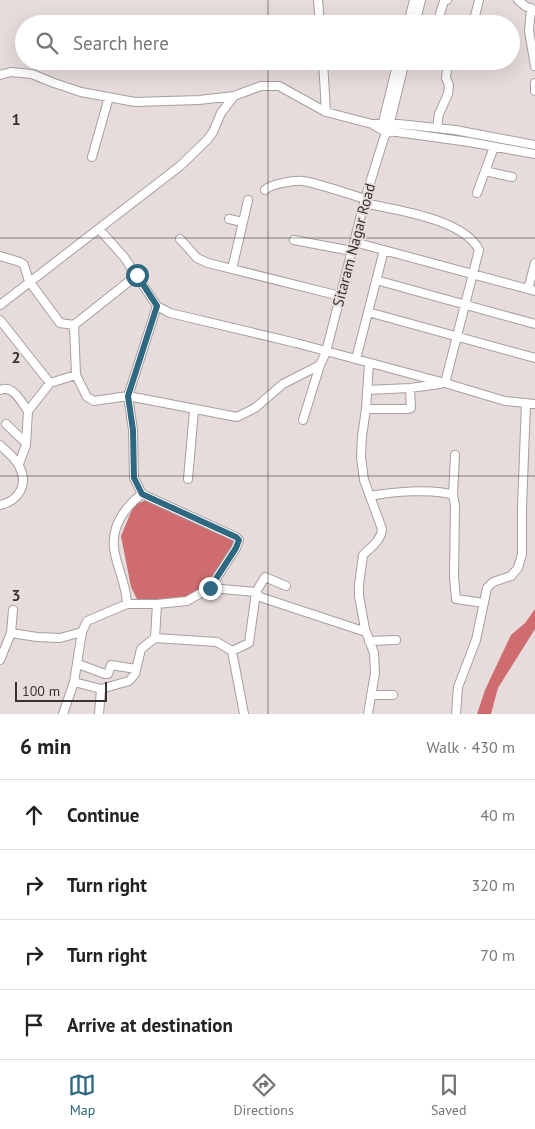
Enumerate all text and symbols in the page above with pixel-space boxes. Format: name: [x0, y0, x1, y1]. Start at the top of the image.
search box: [15, 15, 520, 70]
icon: search: [33, 29, 61, 57]
text: Search here: [73, 31, 169, 55]
text: 1: [11, 109, 21, 129]
street label: Sitaram Nagar Road: [328, 181, 379, 309]
route start: [126, 264, 149, 287]
text: 2: [11, 347, 21, 367]
route end: [199, 577, 222, 600]
text: 3: [11, 585, 21, 605]
scale bar: [15, 679, 108, 702]
text: 100 m: [22, 682, 60, 700]
text: 6 min: [20, 733, 71, 760]
text: Walk · 430 m: [426, 737, 515, 757]
icon: ahead: [20, 801, 48, 829]
text: Continue: [67, 803, 139, 827]
text: 40 m: [480, 805, 515, 825]
icon: right: [20, 871, 48, 899]
text: Turn right: [67, 873, 147, 897]
text: 320 m: [472, 875, 515, 895]
icon: right: [20, 941, 48, 969]
text: Turn right: [67, 943, 147, 967]
text: 70 m: [480, 945, 515, 965]
icon: arrive: [20, 1011, 48, 1039]
text: Arrive at destination: [67, 1013, 233, 1037]
tab: Map: [68, 1071, 96, 1119]
tab: Directions: [233, 1071, 294, 1119]
tab: Saved: [431, 1071, 467, 1119]

